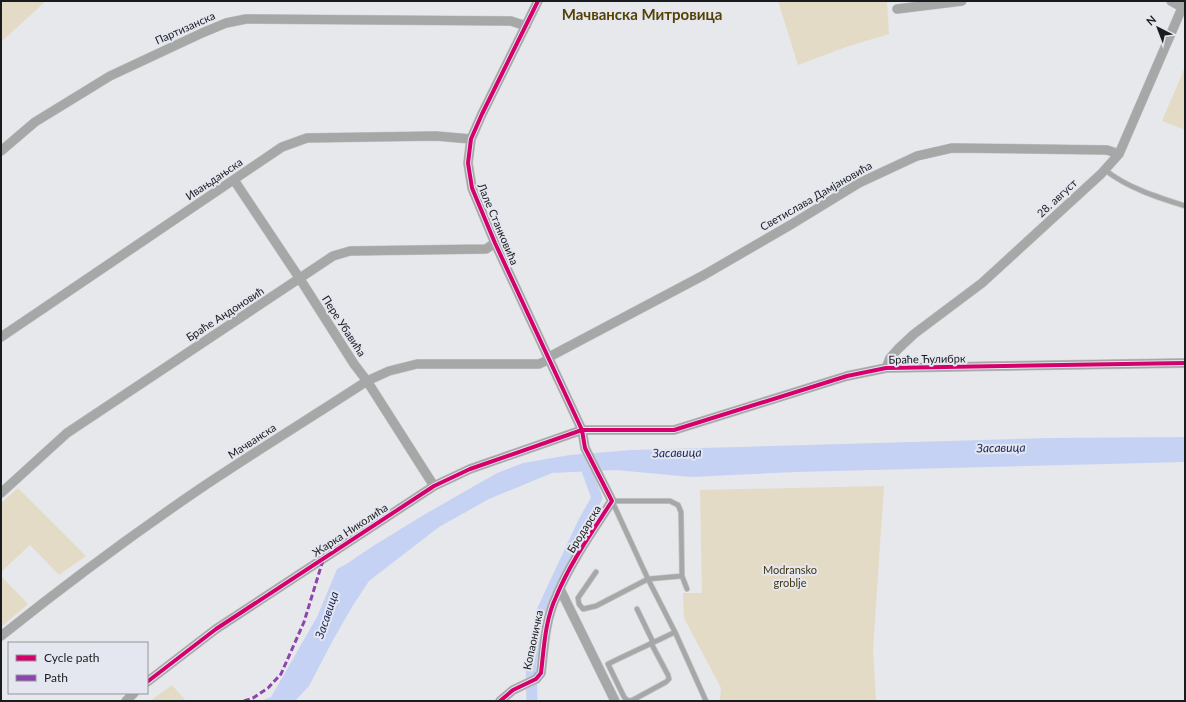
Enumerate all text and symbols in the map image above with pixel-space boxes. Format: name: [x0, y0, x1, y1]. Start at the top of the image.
district label: Мачванска Митровица: [562, 5, 722, 23]
north arrow: [1138, 8, 1178, 48]
street label: Партизанска: [153, 9, 217, 47]
text: N: [1143, 13, 1158, 28]
street label: Ивањдањска: [183, 155, 245, 202]
street label: Светислава Дамјановића: [757, 158, 874, 233]
street label: 28. август: [1034, 176, 1080, 219]
street label: Лале Станковића: [475, 180, 522, 267]
street label: Браће Андоновић: [183, 284, 266, 344]
street label: Пере Убавића: [320, 293, 369, 359]
street label: Браће Ћулибрк: [888, 351, 966, 366]
street label: Мачванска: [225, 420, 278, 461]
water label: Засавица: [975, 440, 1026, 455]
water label: Засавица: [651, 445, 702, 460]
street label: Жарка Николића: [309, 500, 390, 559]
street label: Бродарска: [564, 502, 603, 555]
park label: Modransko groblje: [763, 563, 817, 589]
water label: Засавица: [311, 589, 342, 641]
street label: Копаоничка: [520, 609, 545, 671]
legend: [8, 642, 148, 694]
text: Cycle path: [44, 650, 99, 665]
text: Path: [44, 670, 68, 685]

